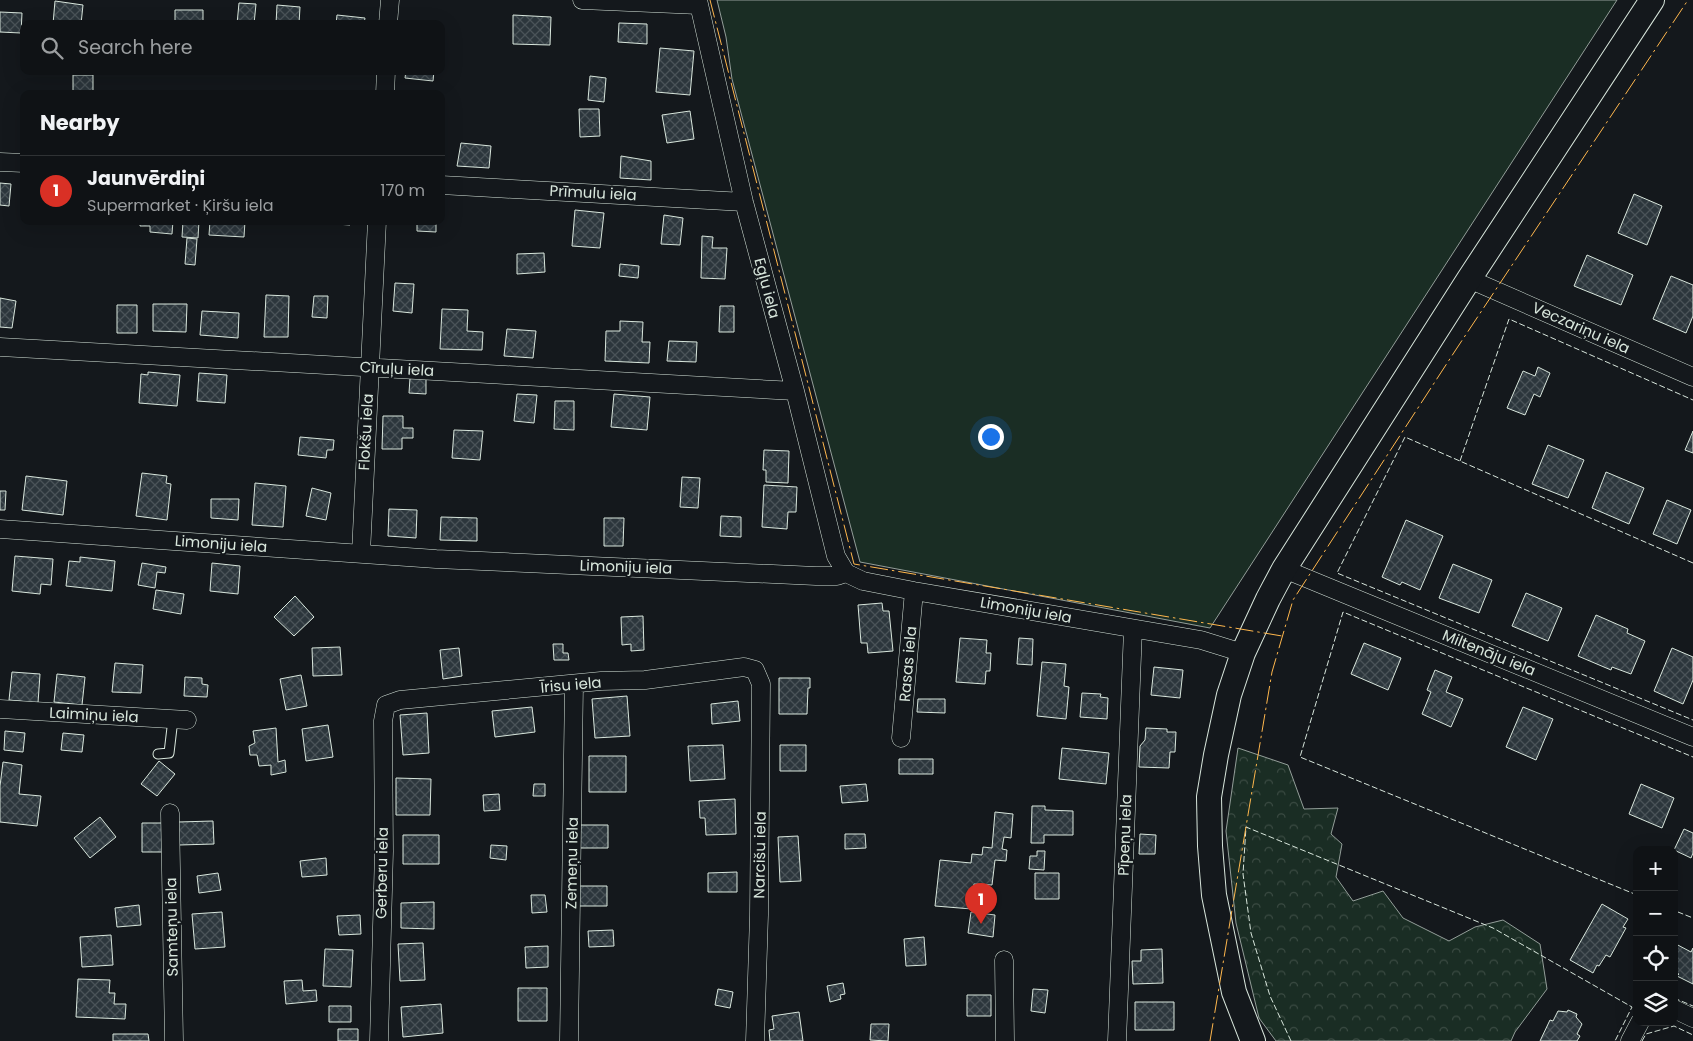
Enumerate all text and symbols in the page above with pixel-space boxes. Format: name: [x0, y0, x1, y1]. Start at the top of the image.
search box: [20, 20, 445, 75]
icon: search: [38, 34, 66, 62]
text: Search here: [78, 34, 192, 61]
text: Nearby: [40, 108, 120, 137]
text: Jaunvērdiņi: [87, 165, 205, 192]
text: 1: [53, 179, 59, 202]
text: 170 m: [380, 179, 425, 202]
street label: Prīmulu iela: [549, 180, 637, 205]
text: Supermarket · Ķiršu iela: [87, 194, 273, 217]
street label: Egļu iela: [749, 255, 786, 321]
street label: Veczariņu iela: [1529, 297, 1633, 358]
street label: Cīruļu iela: [359, 356, 435, 381]
street label: Flokšu iela: [353, 393, 378, 471]
your location: [978, 424, 1004, 450]
street label: Limoniju iela: [174, 530, 268, 557]
street label: Limoniju iela: [579, 554, 673, 579]
street label: Limoniju iela: [979, 591, 1074, 628]
street label: Miltenāju iela: [1439, 624, 1539, 681]
street label: Rasas iela: [894, 625, 921, 703]
street label: Īrisu iela: [539, 671, 602, 698]
street label: Laimiņu iela: [49, 702, 139, 727]
street label: Pīpeņu iela: [1113, 794, 1136, 876]
street label: Narcišu iela: [748, 811, 771, 899]
street label: Zemeņu iela: [560, 817, 583, 909]
street label: Gerberu iela: [370, 827, 393, 919]
map controls: [1633, 846, 1678, 1026]
button: +: [1633, 846, 1678, 891]
street label: Samteņu iela: [160, 877, 183, 977]
pin: 1: [965, 883, 997, 924]
button: −: [1633, 891, 1678, 936]
button: locate: [1633, 936, 1678, 981]
button: layers: [1633, 981, 1678, 1026]

